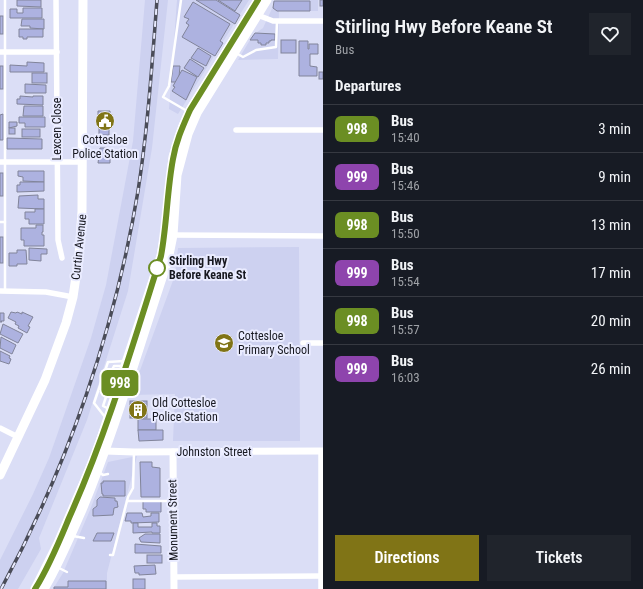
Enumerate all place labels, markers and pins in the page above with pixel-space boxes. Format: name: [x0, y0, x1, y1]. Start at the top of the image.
public building icon: Cottesloe Police Station: [94, 110, 116, 132]
place label: Cottesloe Police Station: [72, 133, 138, 161]
place label: Stirling Hwy Before Keane St: [169, 254, 247, 282]
marker: Stirling Hwy Before Keane St: [148, 259, 166, 277]
place label: Cottesloe Primary School: [238, 329, 310, 357]
school or university icon: Cottesloe Primary School: [213, 332, 235, 354]
place label: Old Cottesloe Police Station: [152, 396, 218, 424]
building icon: Old Cottesloe Police Station: [127, 399, 149, 421]

